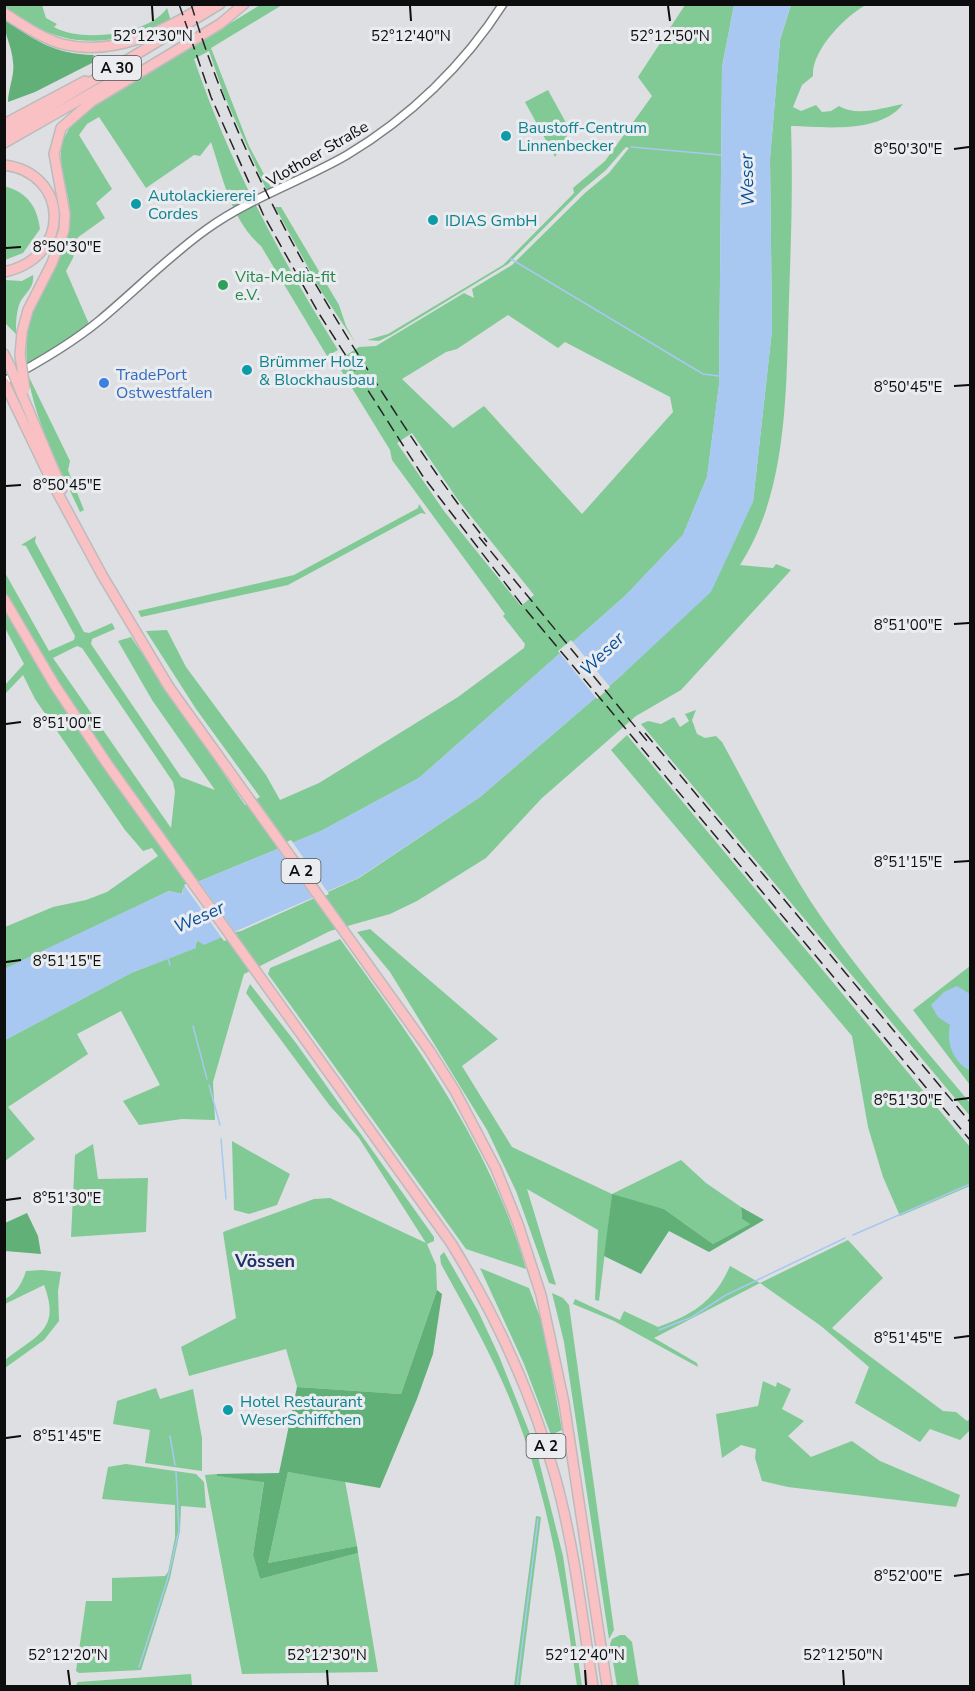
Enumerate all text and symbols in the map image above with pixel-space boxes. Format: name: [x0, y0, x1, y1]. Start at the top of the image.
text: 52°12'30"N: [113, 26, 193, 46]
text: 52°12'40"N: [371, 26, 451, 46]
text: 52°12'50"N: [630, 26, 710, 46]
road number: A 30: [93, 56, 141, 80]
street label: Vlothoer Straße: [262, 116, 373, 192]
place label: Baustoff-Centrum Linnenbecker: [518, 117, 647, 157]
marker: Baustoff-Centrum Linnenbecker: [499, 129, 513, 143]
text: 8°50'30"E: [874, 139, 942, 159]
water label: Weser: [734, 153, 760, 207]
place label: Autolackiererei Cordes: [148, 185, 256, 225]
marker: Autolackiererei Cordes: [129, 197, 143, 211]
place label: IDIAS GmbH: [445, 210, 537, 232]
marker: IDIAS GmbH: [426, 213, 440, 227]
text: 8°50'30"E: [33, 237, 101, 257]
place label: Vita-Media-fit e.V.: [234, 266, 336, 306]
marker: Vita-Media-fit e.V.: [216, 278, 230, 292]
place label: Brümmer Holz & Blockhausbau: [259, 351, 375, 391]
marker: Brümmer Holz & Blockhausbau: [240, 363, 254, 377]
place label: TradePort Ostwestfalen: [116, 364, 213, 404]
marker: TradePort Ostwestfalen: [97, 376, 111, 390]
text: 8°50'45"E: [874, 377, 942, 397]
text: 8°50'45"E: [33, 475, 101, 495]
text: 8°51'00"E: [874, 615, 942, 635]
water label: Weser: [575, 627, 630, 681]
text: 8°51'00"E: [33, 713, 101, 733]
text: 8°51'15"E: [874, 852, 942, 872]
road number: A 2: [282, 859, 320, 883]
water label: Weser: [170, 895, 229, 939]
text: 8°51'15"E: [33, 951, 101, 971]
text: 8°51'30"E: [874, 1090, 942, 1110]
text: 8°51'30"E: [33, 1188, 101, 1208]
district label: Vössen: [234, 1249, 295, 1273]
text: 8°51'45"E: [874, 1328, 942, 1348]
place label: Hotel Restaurant WeserSchiffchen: [240, 1391, 363, 1431]
marker: Hotel Restaurant WeserSchiffchen: [221, 1403, 235, 1417]
text: 8°51'45"E: [33, 1426, 101, 1446]
road number: A 2: [526, 1434, 566, 1458]
text: 8°52'00"E: [874, 1566, 942, 1586]
text: 52°12'20"N: [28, 1645, 108, 1665]
text: 52°12'30"N: [287, 1645, 367, 1665]
text: 52°12'40"N: [545, 1645, 625, 1665]
text: 52°12'50"N: [803, 1645, 883, 1665]

